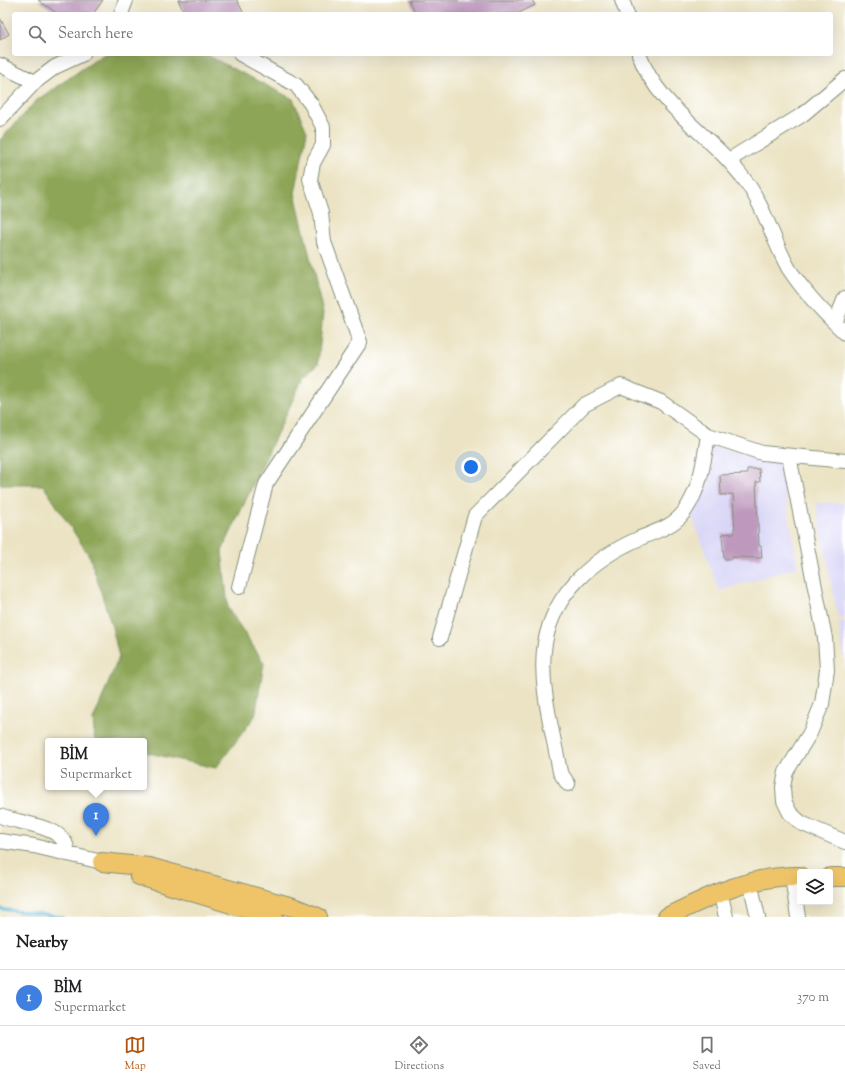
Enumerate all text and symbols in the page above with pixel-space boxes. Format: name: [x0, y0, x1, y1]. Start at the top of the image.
search box: [12, 12, 833, 56]
icon: search: [26, 23, 48, 45]
text: Search here: [58, 24, 133, 45]
your location: [461, 457, 481, 477]
popup: [45, 738, 147, 790]
text: BİM: [60, 745, 88, 766]
text: Supermarket: [60, 766, 132, 784]
pin: 1: [83, 803, 109, 836]
map controls: [797, 869, 833, 905]
button: layers: [797, 869, 833, 905]
text: Nearby: [16, 931, 68, 955]
text: BİM: [54, 978, 82, 999]
text: 1: [27, 989, 31, 1007]
text: 370 m: [797, 989, 829, 1007]
text: Supermarket: [54, 999, 126, 1017]
tab: Map: [124, 1034, 146, 1074]
tab: Directions: [395, 1034, 444, 1074]
tab: Saved: [693, 1034, 721, 1074]

